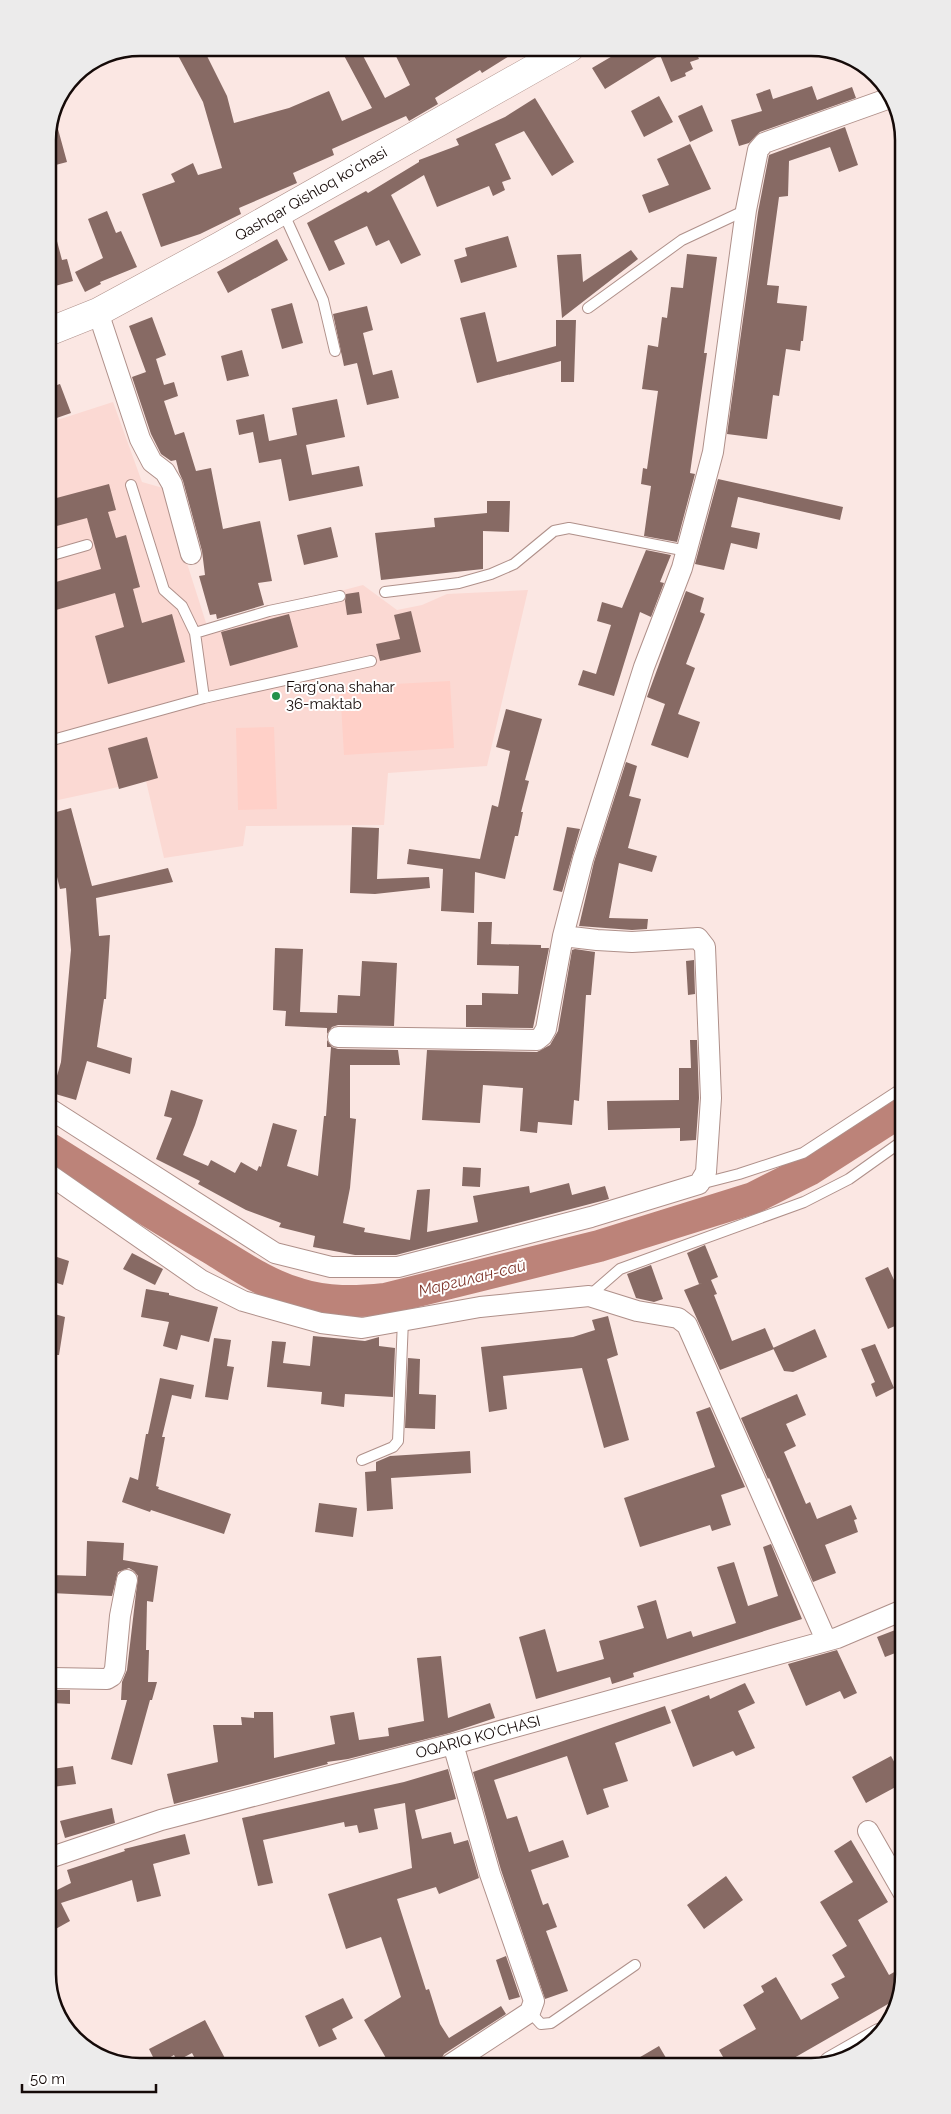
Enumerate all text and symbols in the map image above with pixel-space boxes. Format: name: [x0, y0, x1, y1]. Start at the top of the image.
street label: Qashqar Qishloq koʻchasi: [232, 143, 390, 245]
place label: Farg'ona shahar 36-maktab: [286, 678, 396, 713]
marker: Farg'ona shahar 36-maktab: [270, 690, 282, 702]
water label: Маргилан-сай: [416, 1255, 528, 1301]
street label: OQARIQ KO'CHASI: [414, 1712, 542, 1762]
scale bar: [22, 2062, 156, 2094]
text: 50 m: [30, 2070, 65, 2088]

